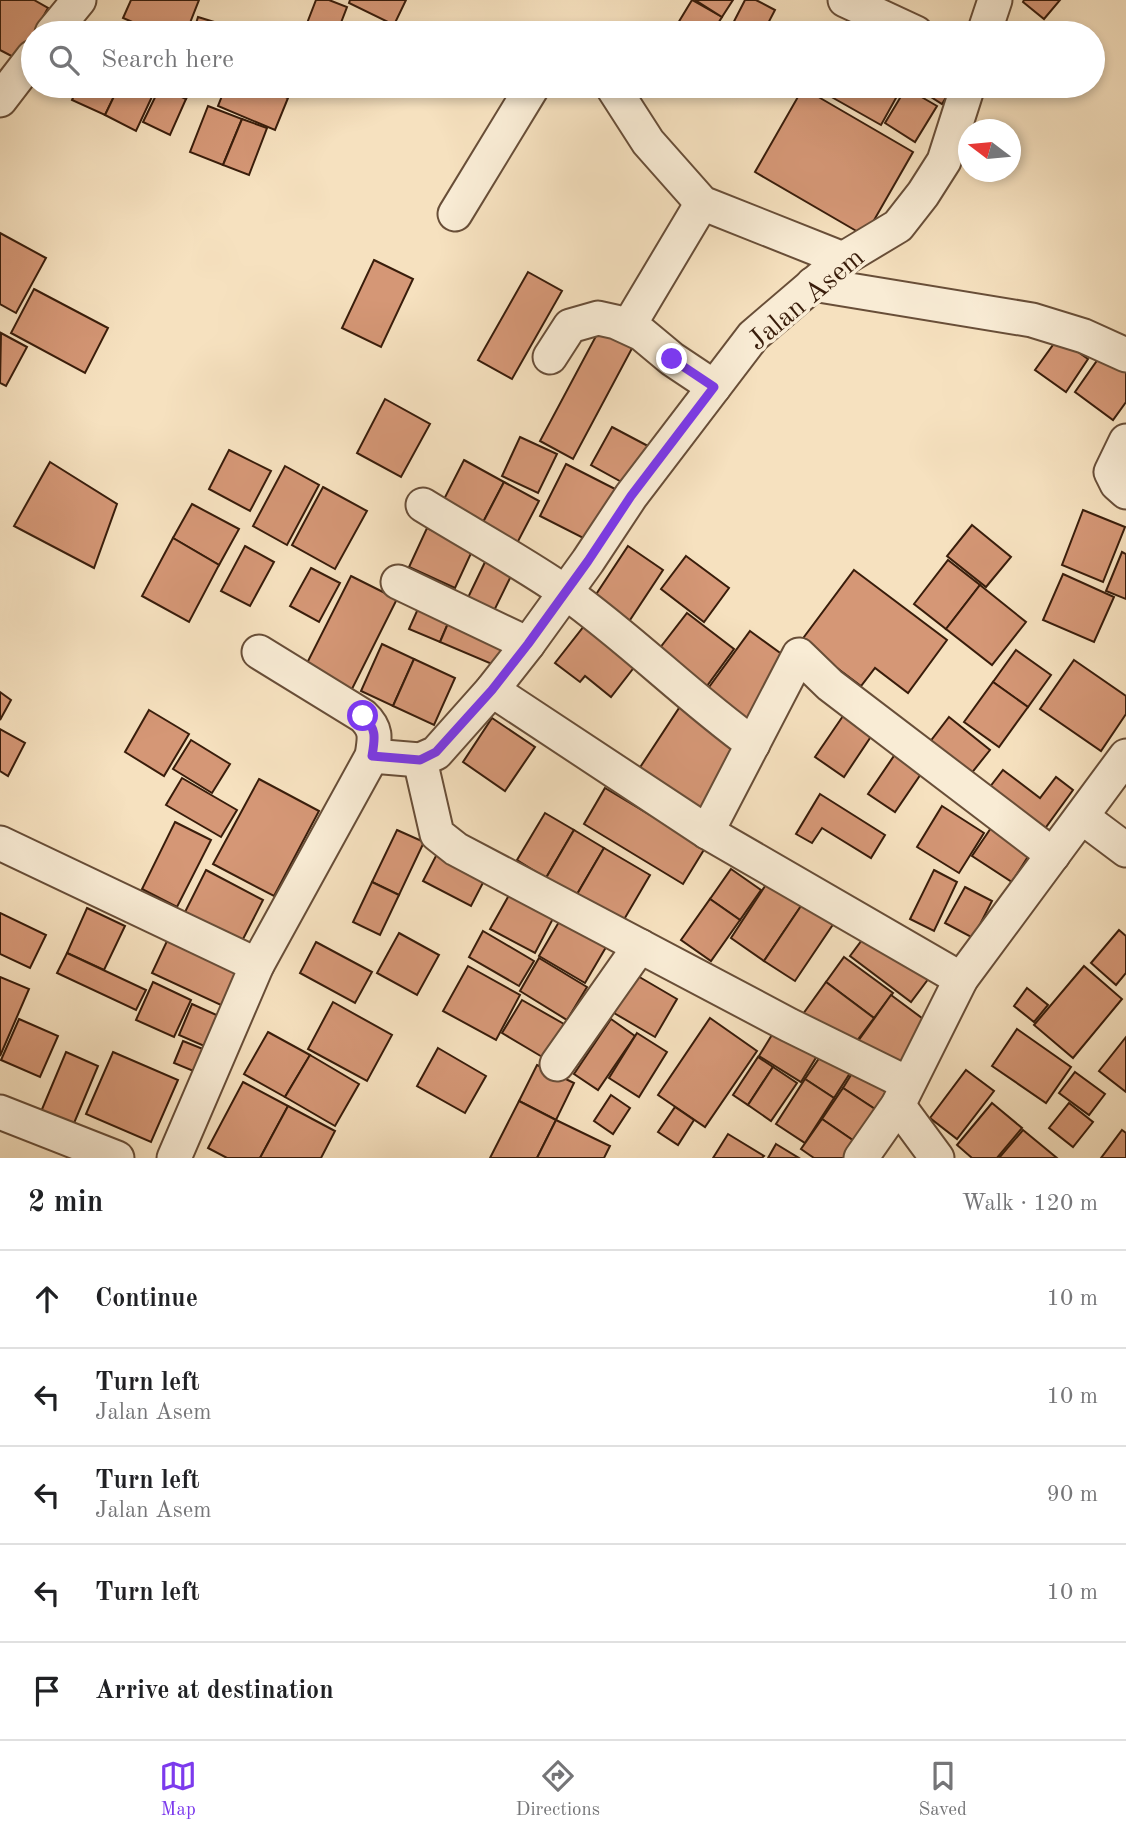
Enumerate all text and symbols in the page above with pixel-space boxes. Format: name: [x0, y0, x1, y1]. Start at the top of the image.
search box: [21, 21, 1105, 98]
icon: search: [45, 41, 83, 79]
text: Search here: [101, 47, 234, 73]
north arrow: [958, 119, 1021, 182]
street label: Jalan Asem: [744, 244, 870, 357]
route end: [656, 343, 687, 374]
route start: [347, 700, 378, 731]
text: 2 min: [28, 1188, 103, 1218]
text: Walk · 120 m: [962, 1192, 1098, 1215]
icon: ahead: [28, 1280, 66, 1318]
text: Continue: [95, 1286, 198, 1312]
text: 10 m: [1047, 1287, 1098, 1310]
text: Turn left: [95, 1370, 200, 1396]
icon: left: [28, 1378, 66, 1416]
text: 10 m: [1047, 1385, 1098, 1408]
text: Jalan Asem: [95, 1401, 212, 1424]
text: Turn left: [95, 1468, 200, 1494]
icon: left: [28, 1476, 66, 1514]
text: 90 m: [1047, 1483, 1098, 1506]
text: Jalan Asem: [95, 1499, 212, 1522]
icon: left: [28, 1574, 66, 1612]
text: Turn left: [95, 1580, 200, 1606]
text: 10 m: [1047, 1581, 1098, 1604]
icon: arrive: [28, 1672, 66, 1710]
text: Arrive at destination: [95, 1678, 334, 1704]
tab: Map: [159, 1757, 197, 1822]
tab: Directions: [516, 1757, 600, 1822]
tab: Saved: [918, 1757, 967, 1822]

